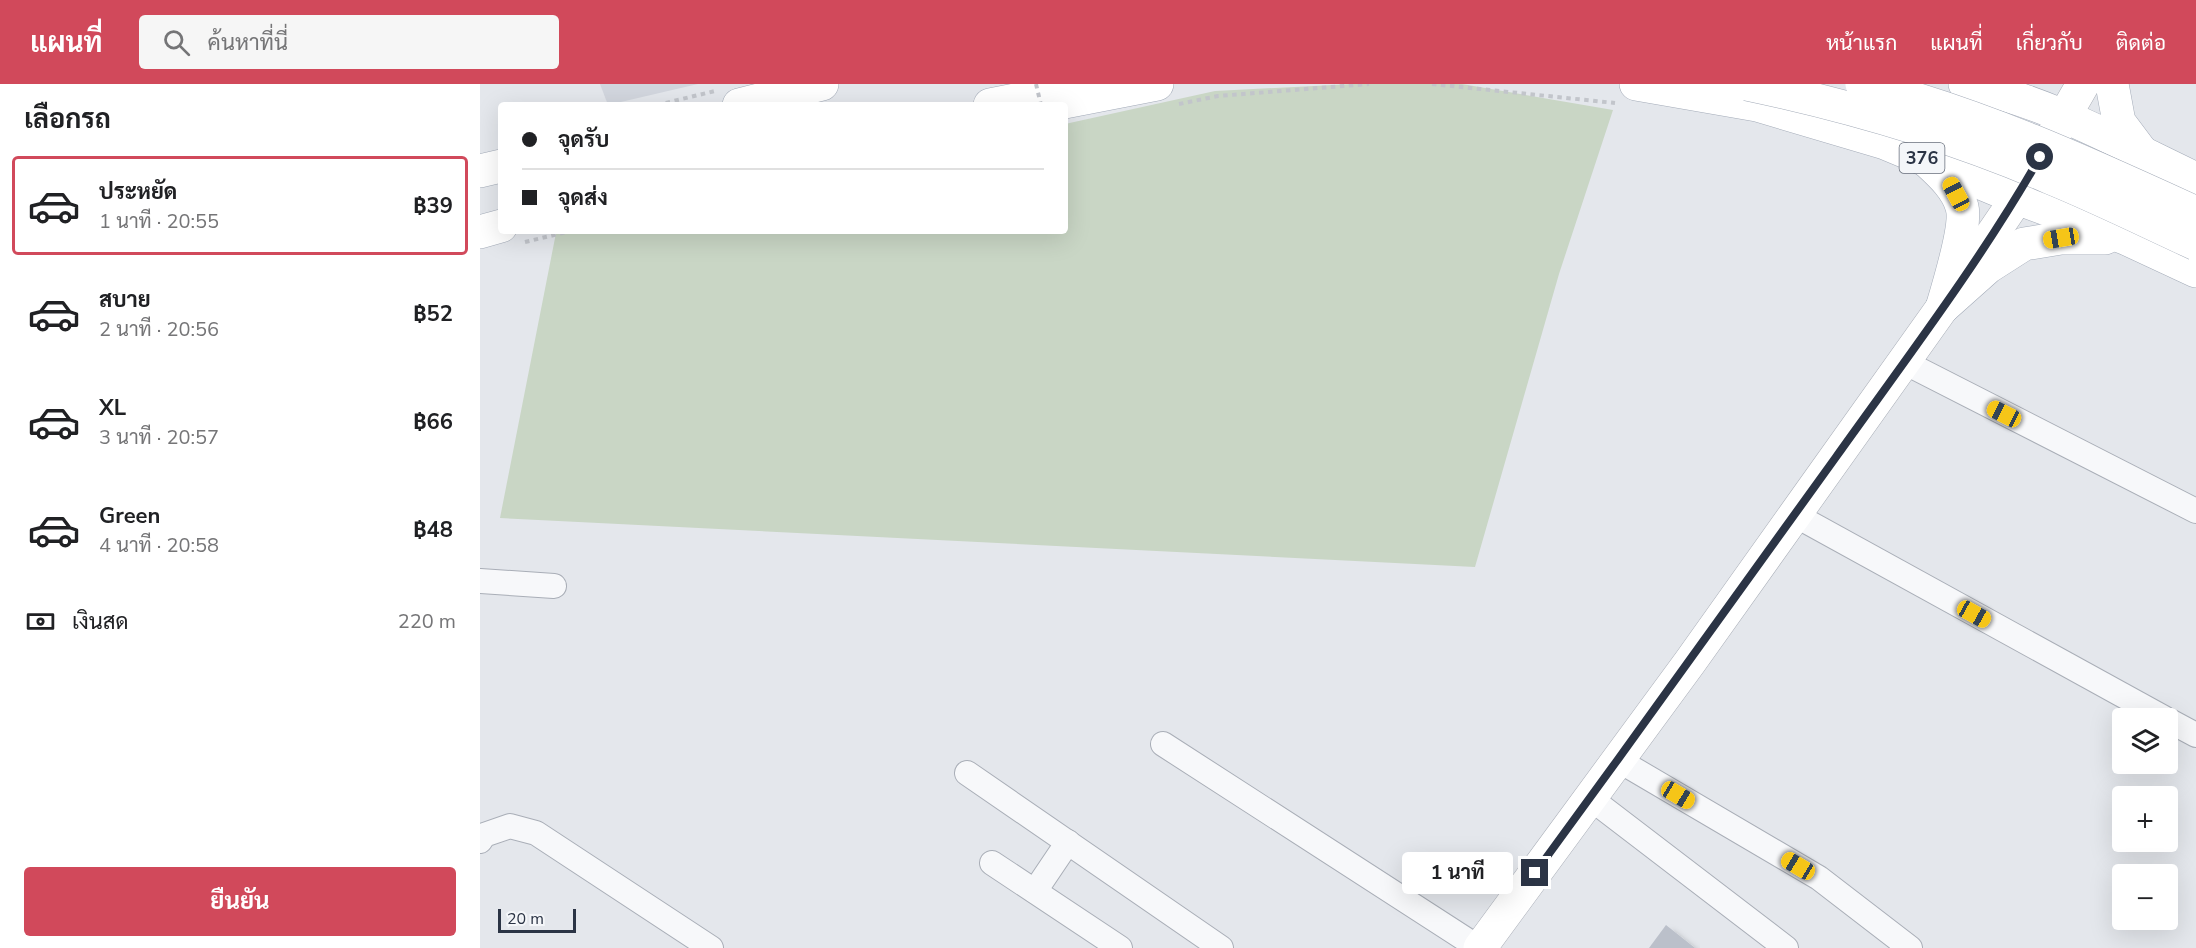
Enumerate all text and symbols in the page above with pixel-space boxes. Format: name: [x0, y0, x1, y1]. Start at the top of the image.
search box: [139, 15, 559, 69]
text: แผนที่: [30, 24, 103, 62]
icon: search: [160, 26, 193, 59]
text: ค้นหาที่นี่: [208, 28, 288, 58]
text: หน้าแรก: [1826, 29, 1897, 57]
text: แผนที่: [1930, 29, 1983, 57]
text: เกี่ยวกับ: [2016, 29, 2083, 57]
text: ติดต่อ: [2116, 29, 2166, 57]
text: เลือกรถ: [24, 101, 111, 138]
text: จุดรับ: [558, 125, 609, 155]
road number: 376: [1900, 143, 1944, 173]
route start: [2026, 143, 2053, 170]
car: [1940, 174, 1972, 214]
text: ประหยัด: [99, 177, 177, 207]
icon: car: [27, 179, 81, 233]
text: จุดส่ง: [558, 183, 608, 213]
text: ฿39: [413, 191, 453, 221]
text: 1 นาที · 20:55: [99, 208, 219, 235]
car: [2042, 226, 2080, 250]
text: สบาย: [99, 285, 151, 315]
icon: car: [27, 287, 81, 341]
text: ฿52: [413, 299, 453, 329]
text: 2 นาที · 20:56: [99, 316, 219, 343]
text: XL: [99, 393, 126, 423]
icon: car: [27, 395, 81, 449]
car: [1984, 398, 2024, 430]
text: ฿66: [413, 407, 453, 437]
text: 3 นาที · 20:57: [99, 424, 219, 451]
text: Green: [99, 501, 160, 531]
icon: car: [27, 503, 81, 557]
text: ฿48: [413, 515, 453, 545]
text: 4 นาที · 20:58: [99, 532, 219, 559]
car: [1954, 597, 1994, 631]
icon: cash: [24, 605, 57, 638]
text: เงินสด: [72, 607, 129, 637]
text: 220 m: [398, 608, 456, 635]
map controls: [2112, 708, 2178, 930]
button: layers: [2112, 708, 2178, 774]
car: [1658, 778, 1698, 812]
button: +: [2112, 786, 2178, 852]
car: [1778, 849, 1818, 883]
callout: 1 นาที: [1403, 852, 1514, 894]
text: 1 นาที: [1430, 859, 1485, 886]
route end: [1521, 859, 1548, 886]
button: −: [2112, 864, 2178, 930]
button: ยืนยัน: [24, 867, 456, 936]
scale bar: [498, 906, 576, 934]
text: 20 m: [507, 908, 544, 930]

